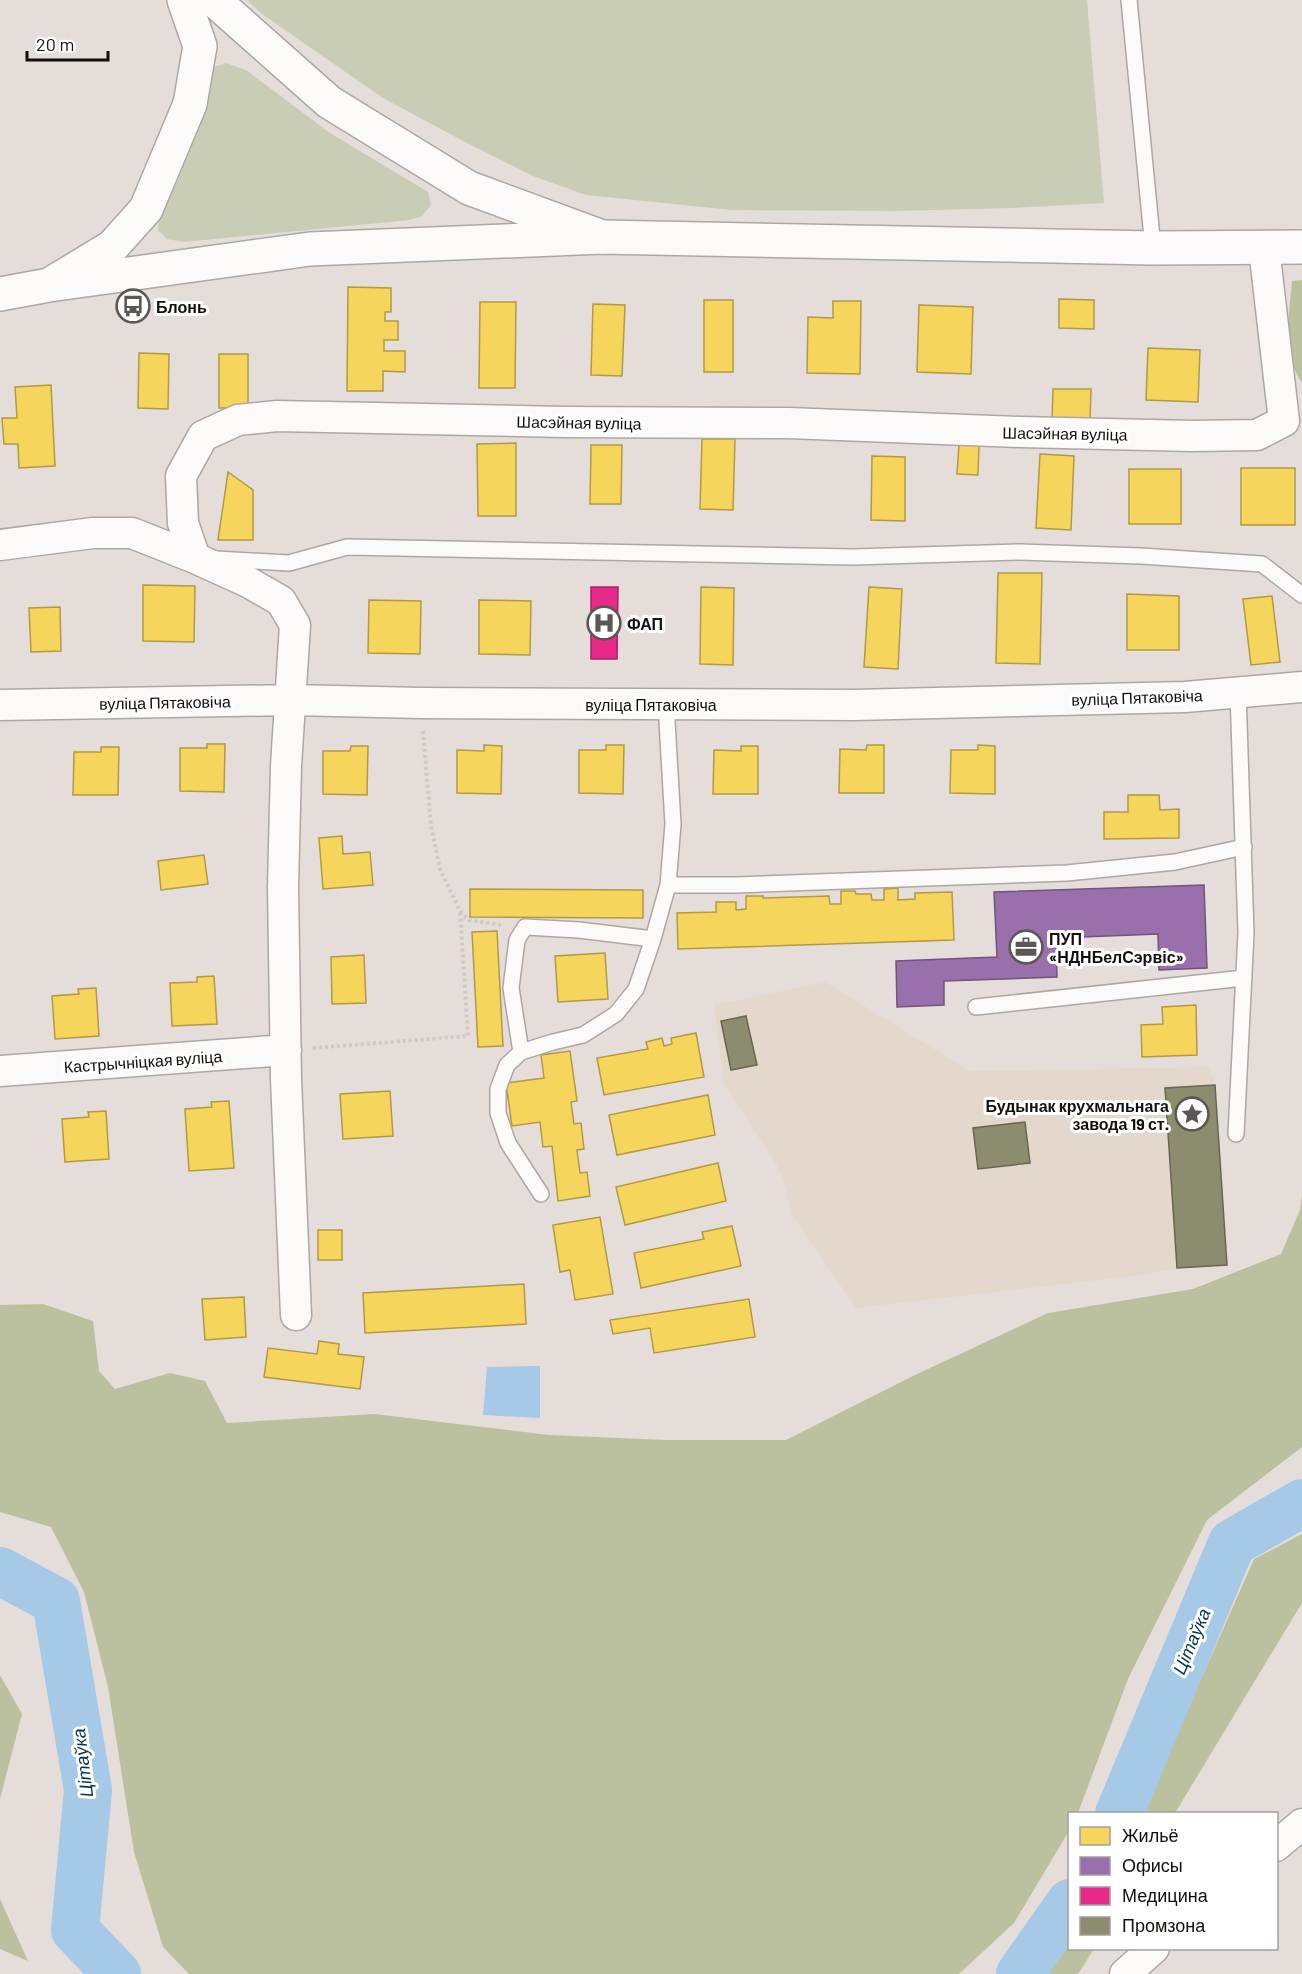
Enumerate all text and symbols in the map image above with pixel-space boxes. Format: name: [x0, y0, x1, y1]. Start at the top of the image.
scale bar: [27, 24, 108, 62]
text: 20 m: [36, 33, 74, 55]
bus stop icon: Блонь: [115, 288, 151, 324]
place label: Блонь: [156, 297, 207, 316]
street label: Шасэйная вуліца: [516, 411, 642, 433]
street label: Шасэйная вуліца: [1002, 422, 1128, 444]
hospital icon: ФАП: [586, 605, 622, 641]
place label: ФАП: [627, 614, 663, 633]
street label: вуліца Пятаковіча: [1071, 685, 1203, 709]
street label: вуліца Пятаковіча: [99, 691, 231, 713]
street label: вуліца Пятаковіча: [585, 695, 717, 714]
office icon: ПУП «НДНБелСэрвіс»: [1008, 929, 1044, 965]
place label: ПУП «НДНБелСэрвіс»: [1049, 929, 1184, 966]
street label: Кастрычніцкая вуліца: [63, 1046, 223, 1076]
place label: Будынак крухмальнага завода 19 ст.: [985, 1096, 1169, 1133]
place icon: Будынак крухмальнага завода 19 ст.: [1174, 1096, 1210, 1132]
water label: Цітаўка: [1167, 1605, 1215, 1677]
water label: Цітаўка: [67, 1727, 97, 1799]
legend: [1068, 1812, 1278, 1950]
text: Жильё: [1122, 1824, 1179, 1846]
text: Офисы: [1122, 1854, 1183, 1876]
text: Медицина: [1122, 1884, 1209, 1906]
text: Промзона: [1122, 1914, 1206, 1936]

